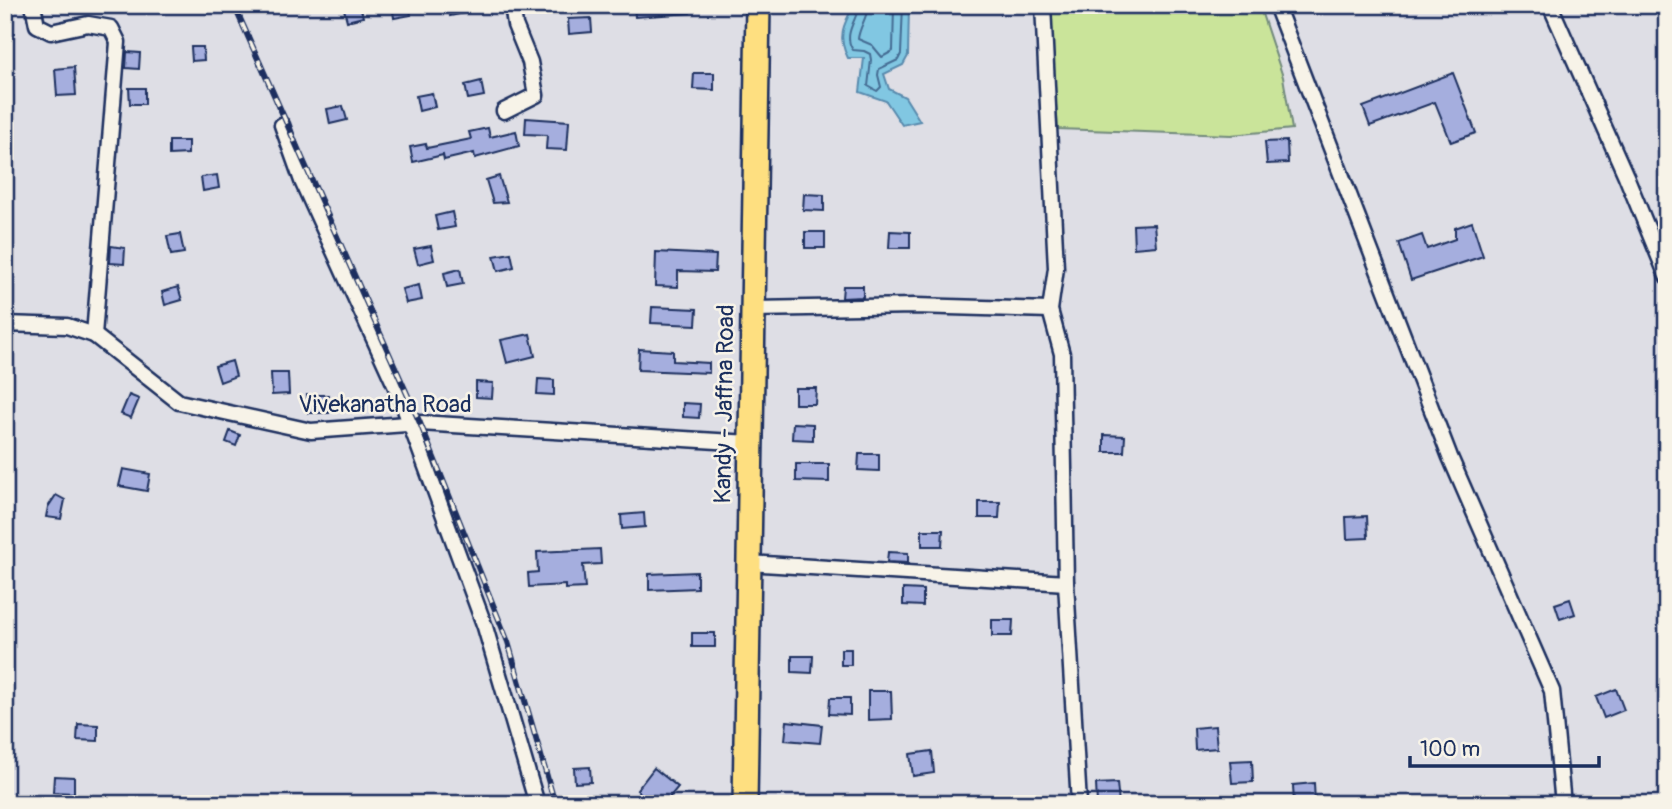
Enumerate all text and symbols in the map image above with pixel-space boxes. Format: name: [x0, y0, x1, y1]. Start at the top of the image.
street label: Kandy - Jaffna Road: [708, 304, 741, 504]
street label: Vivekanatha Road: [298, 390, 472, 419]
scale bar: [1410, 725, 1598, 769]
text: 100 m: [1420, 736, 1480, 763]

